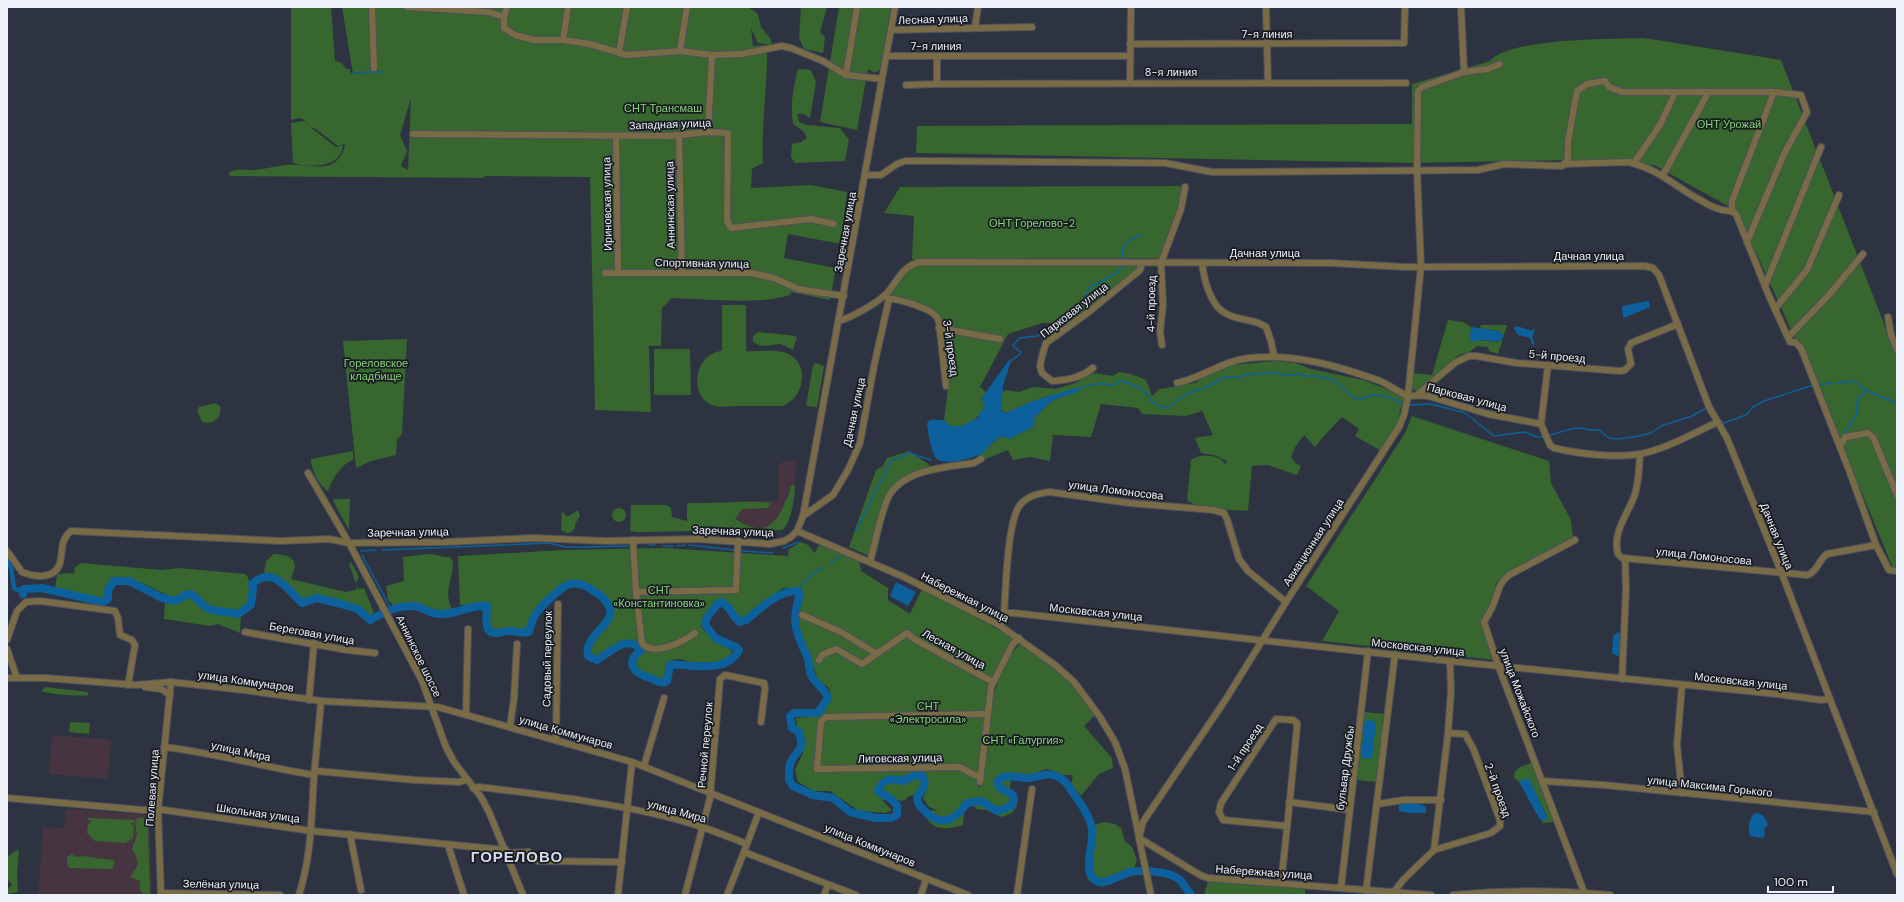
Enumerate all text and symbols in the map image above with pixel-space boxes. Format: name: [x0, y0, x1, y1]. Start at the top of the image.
street label: Лесная улица: [898, 11, 969, 27]
street label: 7-я линия: [1241, 27, 1293, 41]
street label: 7-я линия: [910, 39, 962, 53]
street label: 8-я линия: [1145, 65, 1197, 79]
park label: СНТ Трансмаш: [624, 101, 702, 115]
street label: Западная улица: [628, 116, 712, 132]
park label: ОНТ Урожай: [1697, 117, 1761, 131]
street label: Ириновская улица: [599, 156, 615, 251]
street label: Аннинская улица: [662, 160, 678, 249]
street label: Заречная улица: [831, 190, 859, 273]
park label: ОНТ Горелово-2: [989, 216, 1075, 230]
street label: Дачная улица: [1230, 246, 1301, 260]
street label: Дачная улица: [1554, 249, 1625, 263]
street label: Спортивная улица: [655, 255, 750, 271]
street label: 4-й проезд: [1144, 275, 1159, 333]
street label: Парковая улица: [1037, 279, 1111, 341]
street label: 3-й проезд: [940, 319, 962, 378]
street label: 5-й проезд: [1528, 347, 1587, 366]
park label: Гореловское кладбище: [344, 356, 408, 383]
street label: Дачная улица: [840, 375, 868, 448]
street label: Парковая улица: [1426, 380, 1509, 415]
street label: улица Ломоносова: [1068, 477, 1165, 503]
street label: Авиационная улица: [1280, 495, 1347, 588]
street label: Дачная улица: [1757, 501, 1797, 572]
street label: Заречная улица: [692, 523, 775, 539]
street label: Заречная улица: [367, 524, 450, 540]
street label: улица Ломоносова: [1656, 544, 1753, 568]
street label: Набережная улица: [919, 569, 1012, 626]
park label: СНТ «Константиновка»: [613, 583, 705, 610]
street label: Московская улица: [1049, 600, 1144, 624]
street label: Садовый переулок: [539, 610, 555, 707]
street label: Аннинское шоссе: [393, 613, 445, 699]
street label: Береговая улица: [268, 619, 357, 648]
street label: Лесная улица: [920, 626, 989, 673]
street label: Московская улица: [1371, 635, 1466, 659]
street label: улица Можайского: [1497, 646, 1543, 740]
street label: улица Коммунаров: [197, 667, 295, 695]
street label: Московская улица: [1694, 669, 1789, 693]
park label: СНТ «Электросила»: [890, 699, 966, 726]
street label: Речной переулок: [694, 701, 716, 789]
street label: улица Коммунаров: [518, 712, 615, 752]
street label: 1-й проезд: [1224, 720, 1266, 773]
street label: бульвар Дружбы: [1333, 725, 1357, 811]
park label: СНТ «Галургия»: [983, 733, 1064, 747]
street label: улица Мира: [210, 738, 273, 764]
street label: Полевая улица: [142, 748, 162, 827]
street label: Лиговская улица: [858, 750, 943, 766]
street label: 2-й проезд: [1482, 761, 1514, 820]
street label: улица Максима Горького: [1647, 772, 1773, 800]
street label: улица Мира: [646, 796, 709, 826]
street label: Школьная улица: [215, 800, 302, 826]
street label: улица Коммунаров: [823, 820, 918, 870]
district label: ГОРЕЛОВО: [471, 847, 563, 867]
street label: Набережная улица: [1215, 862, 1314, 882]
scale bar: [1768, 868, 1833, 894]
text: 100 m: [1774, 874, 1808, 890]
street label: Зелёная улица: [183, 876, 260, 892]

